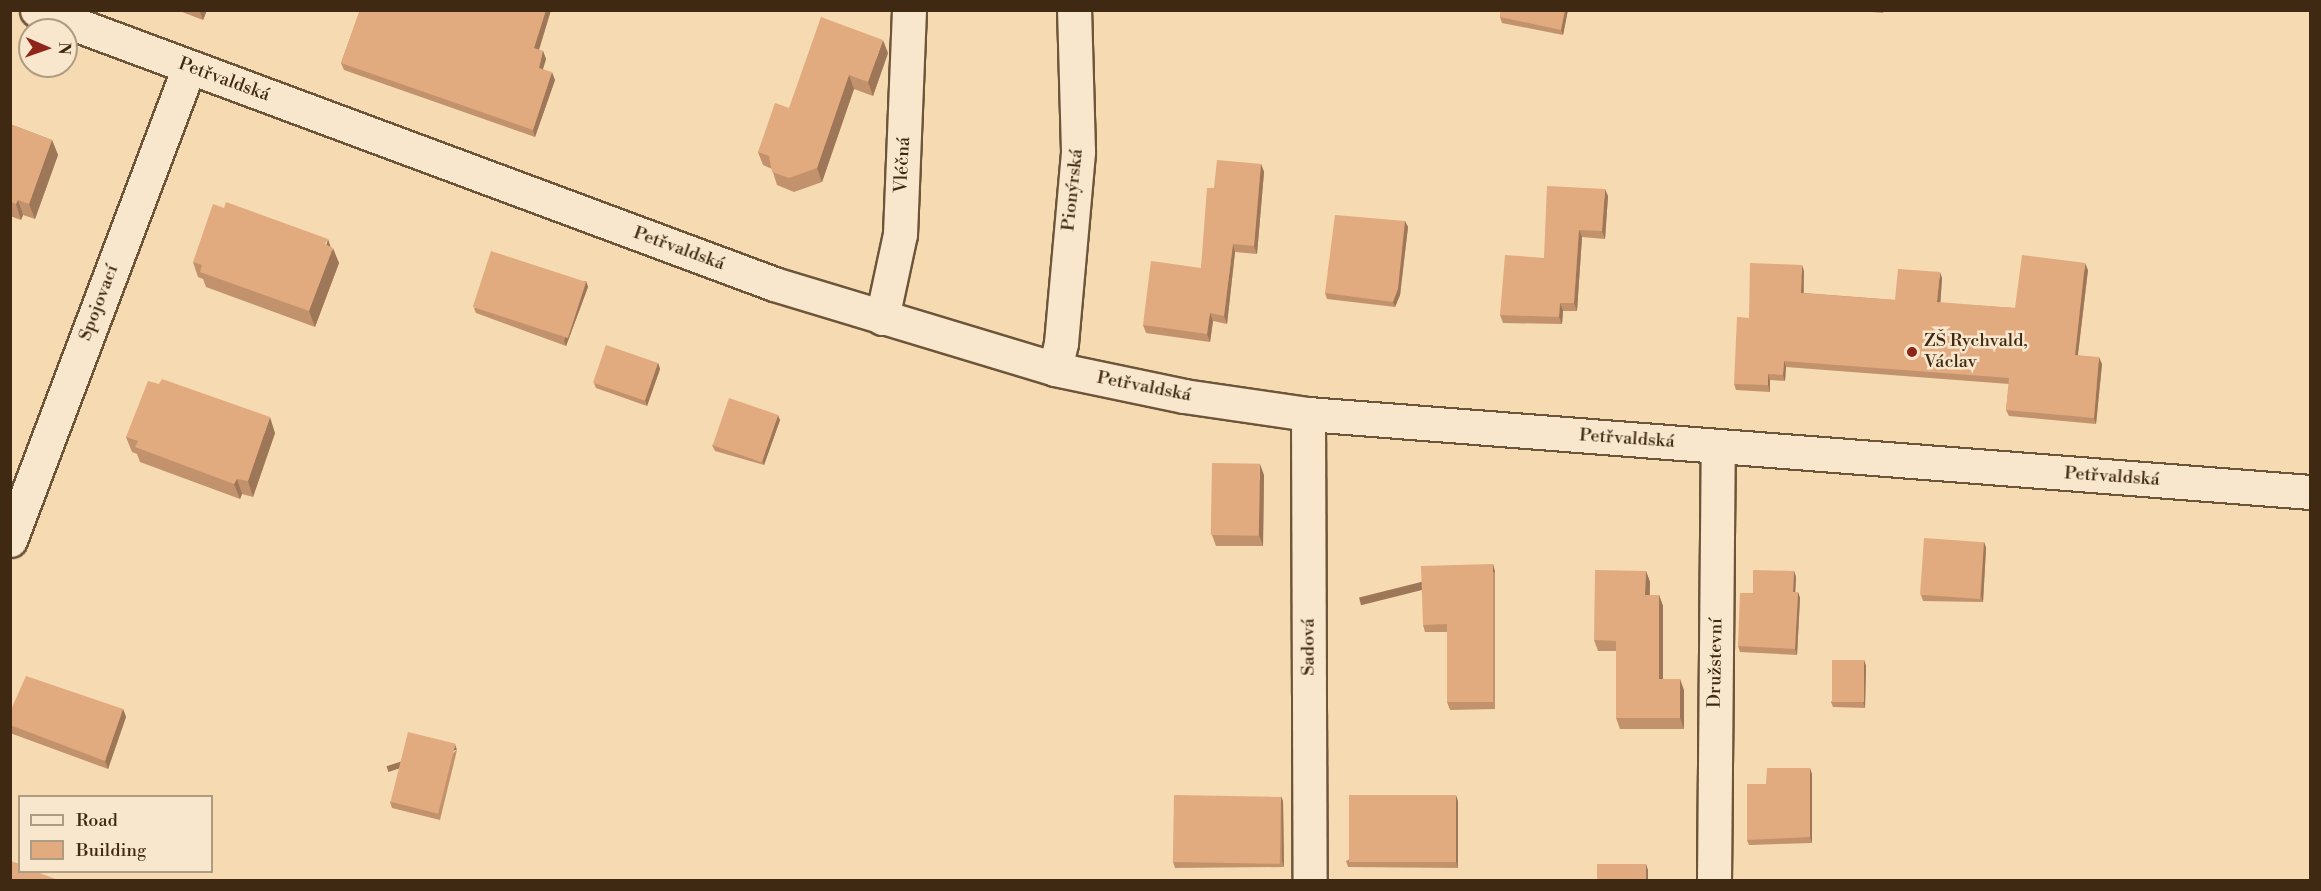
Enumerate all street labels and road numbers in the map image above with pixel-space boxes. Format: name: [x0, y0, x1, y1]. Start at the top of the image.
street label: Petřvaldská: [175, 53, 273, 107]
street label: Vléčná: [891, 136, 915, 194]
street label: Pionýrská: [1058, 148, 1088, 232]
street label: Petřvaldská: [630, 222, 728, 276]
street label: Spojovací: [75, 262, 123, 344]
street label: Petřvaldská: [1095, 367, 1193, 407]
street label: Petřvaldská: [1579, 425, 1675, 453]
street label: Petřvaldská: [2064, 463, 2160, 491]
street label: Sadová: [1298, 618, 1320, 676]
street label: Družstevní: [1704, 618, 1728, 708]

